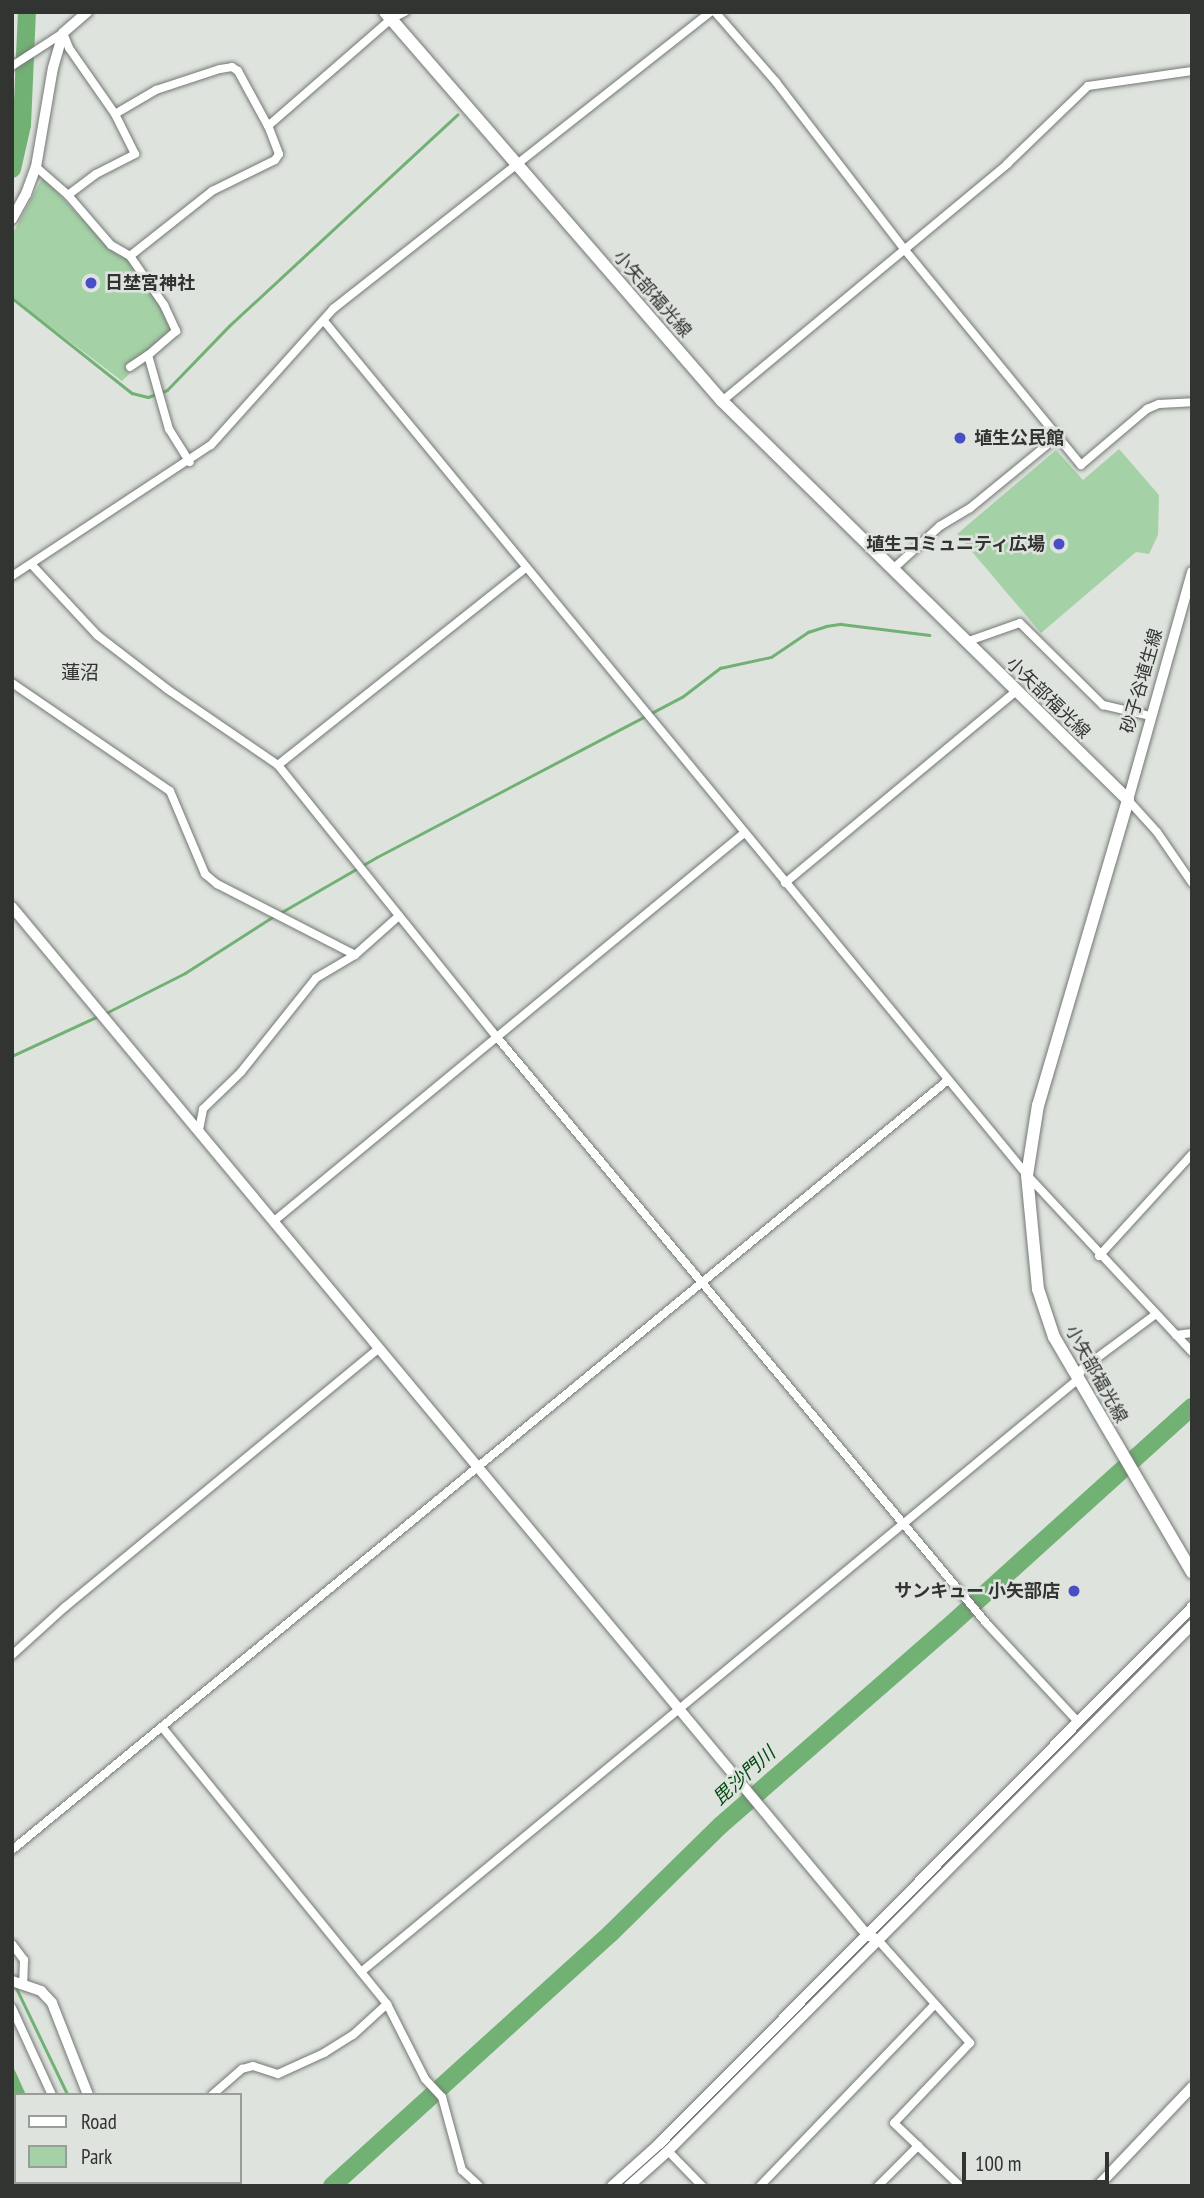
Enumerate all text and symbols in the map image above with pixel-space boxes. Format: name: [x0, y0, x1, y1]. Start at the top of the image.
street label: 小矢部福光線: [608, 246, 696, 342]
place label: 日埜宮神社: [105, 272, 195, 294]
marker: 日埜宮神社: [83, 275, 99, 291]
place label: 埴生公民館: [974, 427, 1064, 449]
marker: 埴生公民館: [952, 430, 968, 446]
place label: 埴生コミュニティ広場: [865, 533, 1045, 555]
marker: 埴生コミュニティ広場: [1051, 536, 1067, 552]
street label: 砂子谷埴生線: [1117, 626, 1167, 736]
street label: 小矢部福光線: [1002, 653, 1094, 743]
district label: 蓮沼: [61, 662, 99, 684]
street label: 小矢部福光線: [1060, 1322, 1132, 1426]
place label: サンキュー 小矢部店: [894, 1580, 1060, 1602]
marker: サンキュー 小矢部店: [1066, 1583, 1082, 1599]
water label: 毘沙門川: [708, 1742, 780, 1810]
legend: [14, 2093, 242, 2184]
text: Road: [81, 2108, 117, 2135]
scale bar: [966, 2138, 1113, 2182]
text: Park: [81, 2143, 112, 2170]
text: 100 m: [975, 2150, 1021, 2177]

